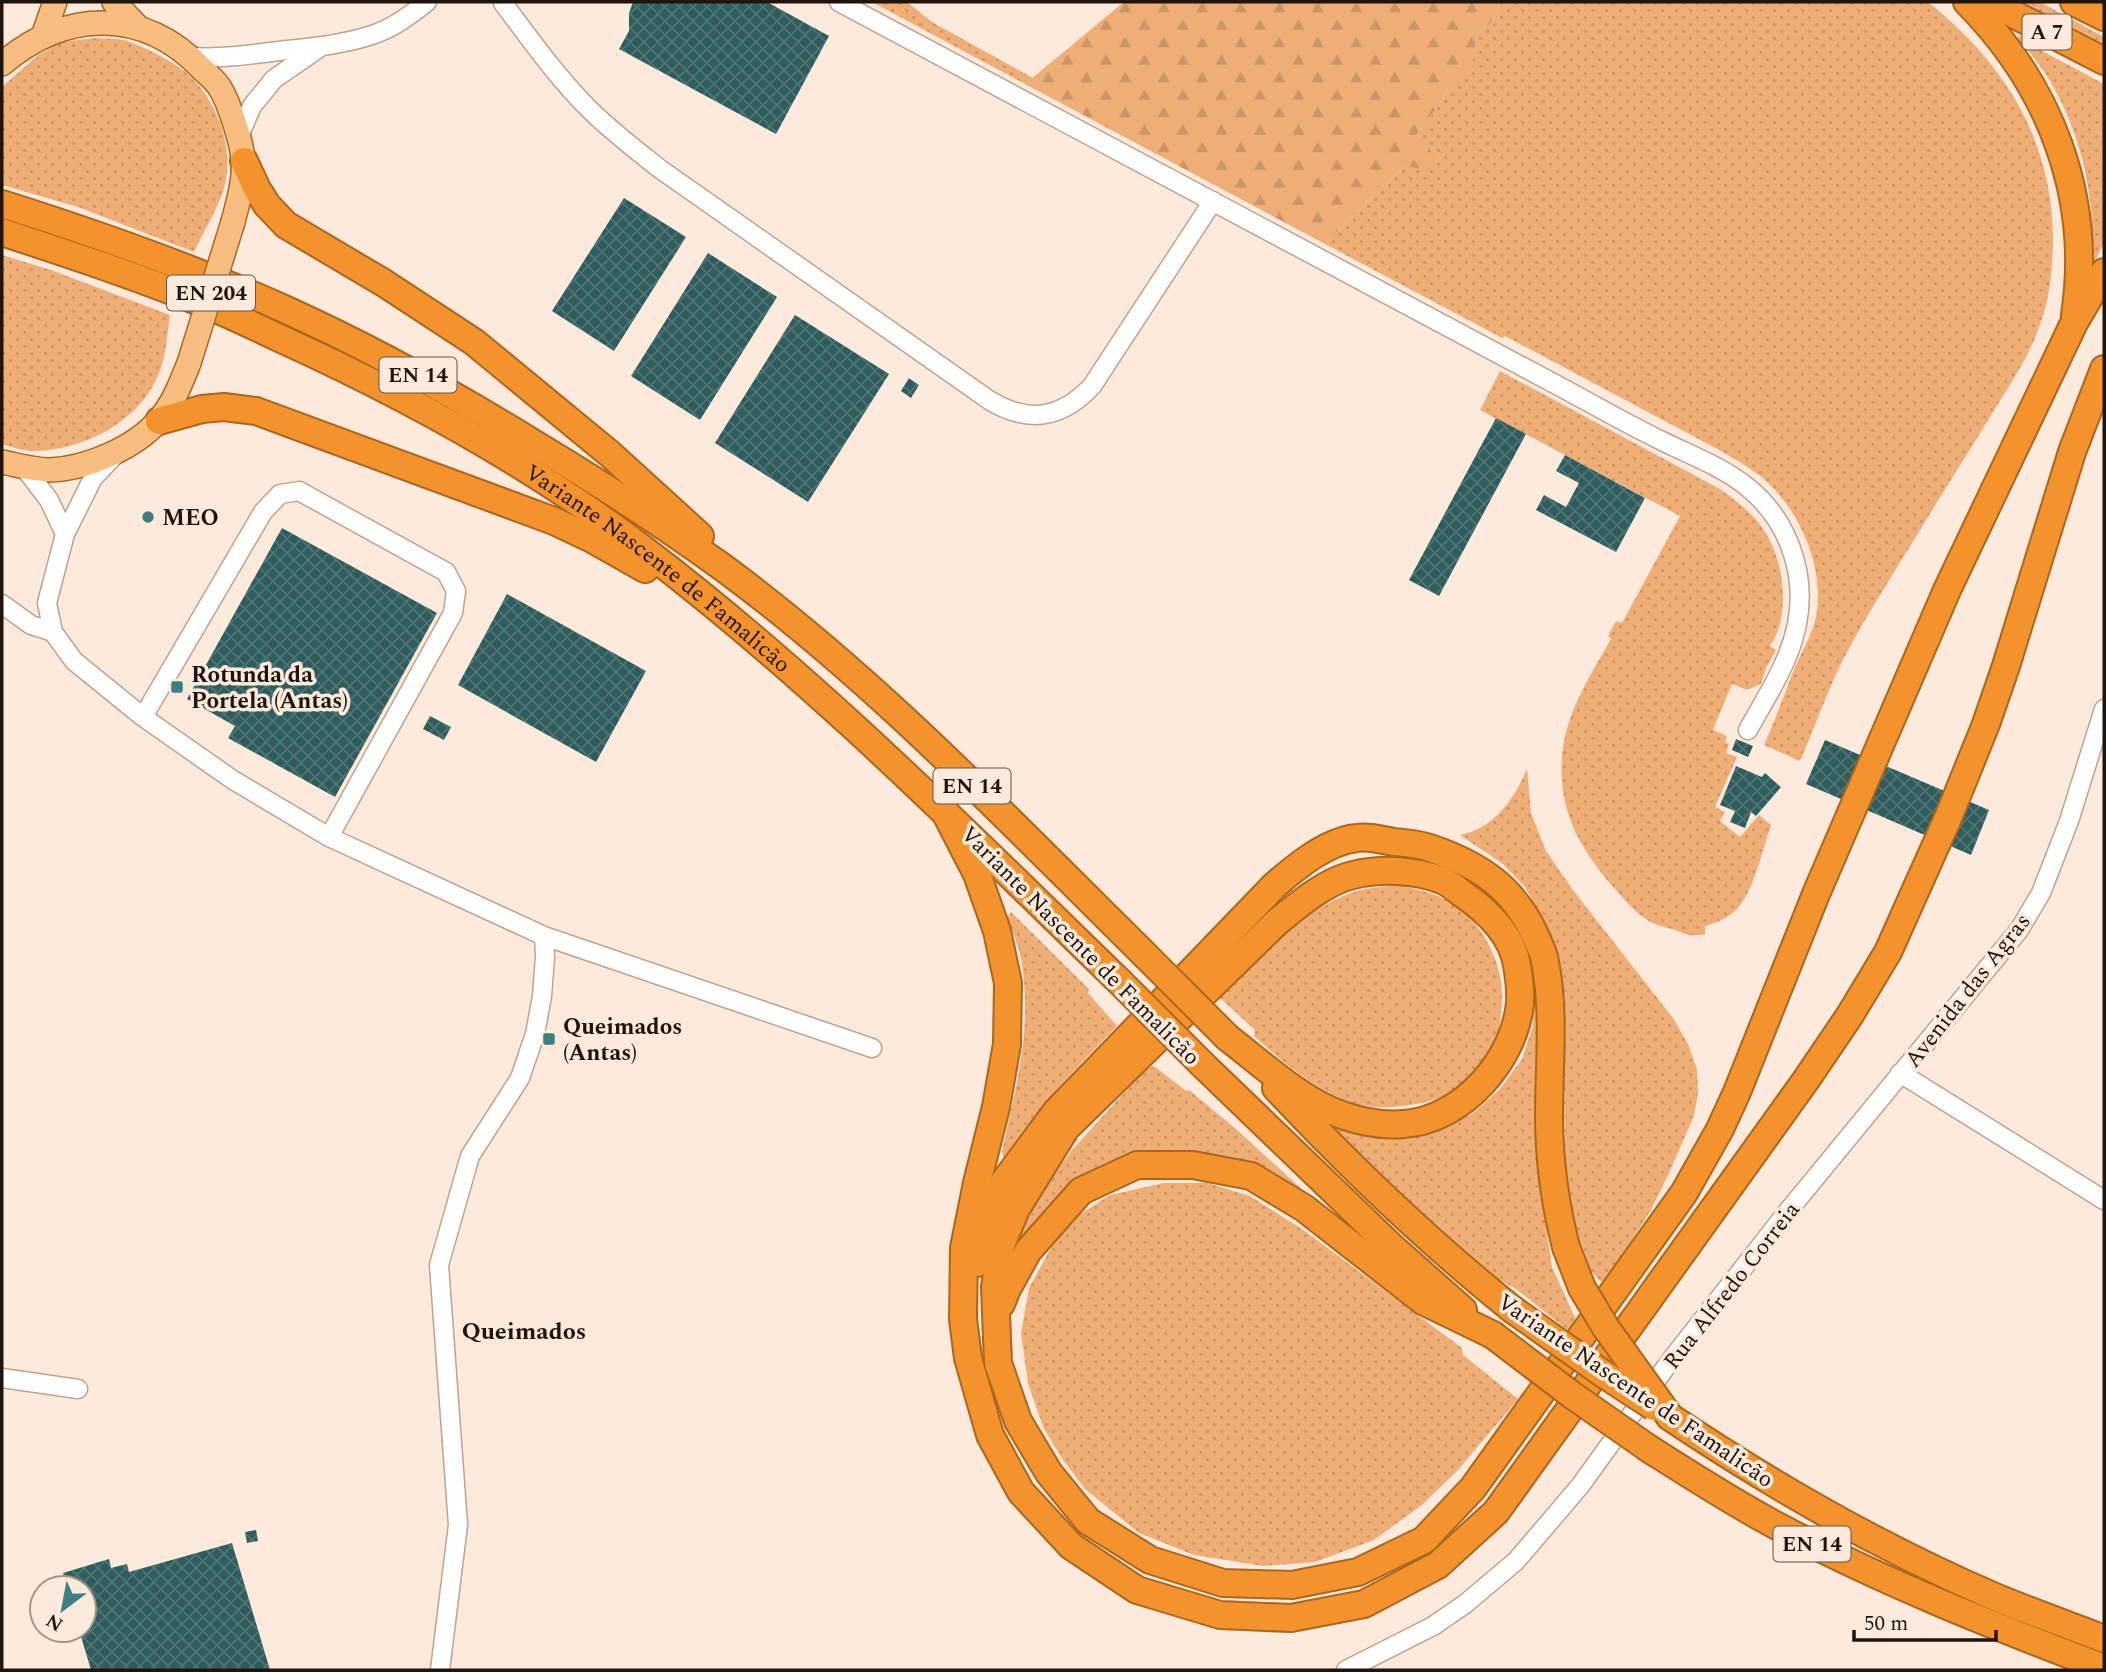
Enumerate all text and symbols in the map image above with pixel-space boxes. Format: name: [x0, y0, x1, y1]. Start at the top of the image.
road number: A 7: [2022, 14, 2072, 50]
road number: EN 204: [167, 276, 255, 310]
road number: EN 14: [380, 358, 457, 392]
street label: Variante Nascente de Famalicão: [518, 456, 798, 682]
place label: MEO: [162, 501, 219, 536]
marker: MEO: [140, 509, 156, 525]
place label: Rotunda da Portela (Antas): [191, 658, 348, 719]
marker: Rotunda da Portela (Antas): [169, 679, 185, 695]
road number: EN 14: [934, 768, 1010, 804]
street label: Variante Nascente de Famalicão: [952, 818, 1208, 1074]
street label: Avenida das Agras: [1896, 906, 2040, 1076]
place label: Queimados (Antas): [563, 1010, 682, 1071]
marker: Queimados (Antas): [541, 1031, 557, 1047]
street label: Rua Alfredo Correia: [1655, 1194, 1809, 1377]
street label: Variante Nascente de Famalicão: [1490, 1285, 1781, 1497]
district label: Queimados: [462, 1314, 586, 1350]
road number: EN 14: [1773, 1526, 1850, 1562]
north arrow: [28, 1574, 98, 1644]
scale bar: [1854, 1598, 1996, 1642]
text: N: [41, 1606, 69, 1639]
text: 50 m: [1864, 1608, 1908, 1640]

